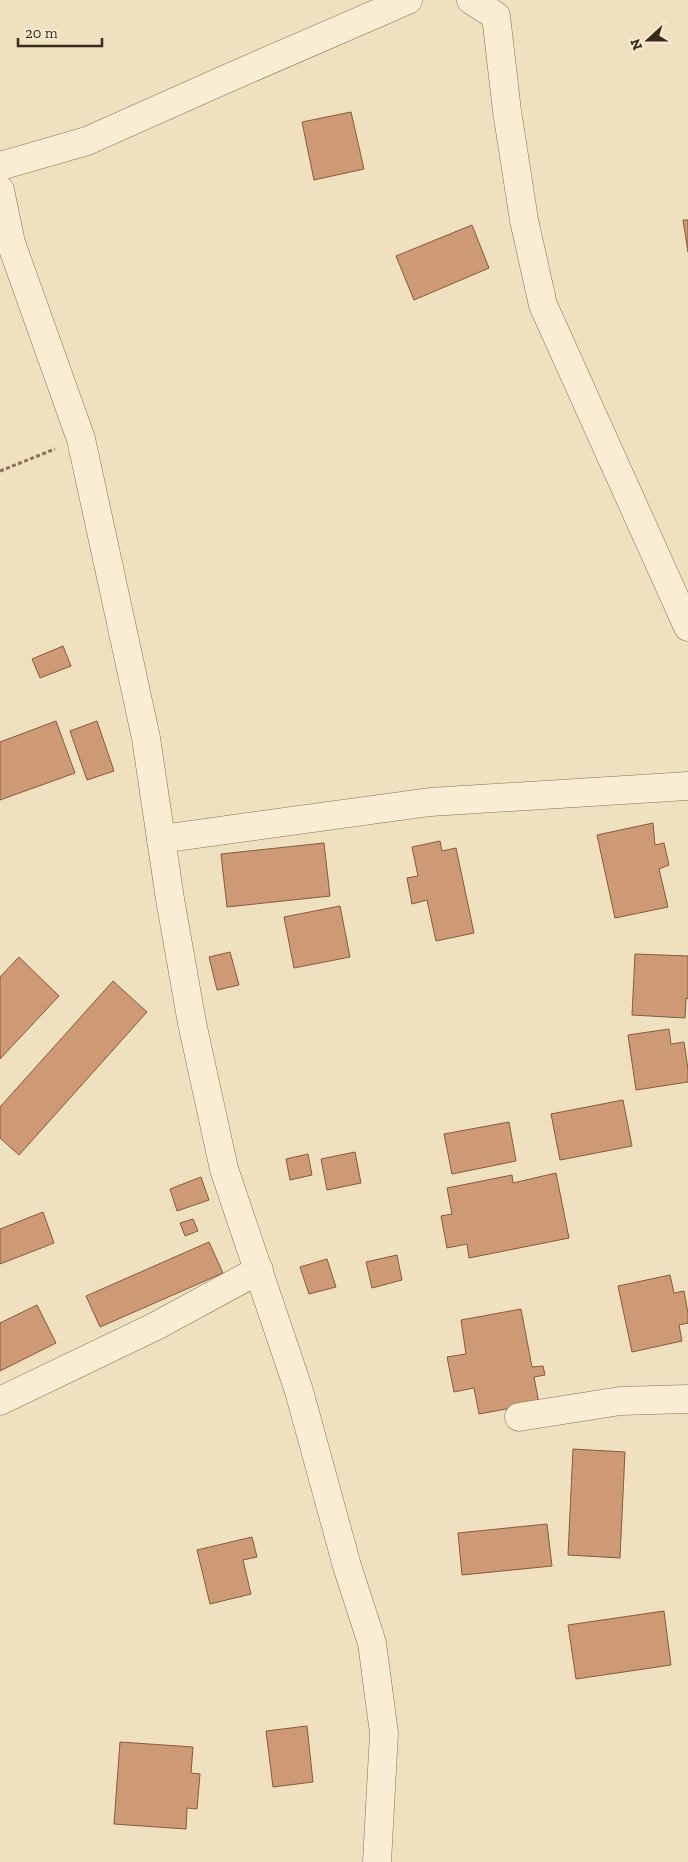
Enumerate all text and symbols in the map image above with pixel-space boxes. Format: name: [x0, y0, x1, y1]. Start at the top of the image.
scale bar: [18, 15, 101, 47]
north arrow: [623, 15, 673, 65]
text: 20 m: [25, 24, 58, 42]
text: N: [626, 36, 646, 52]

